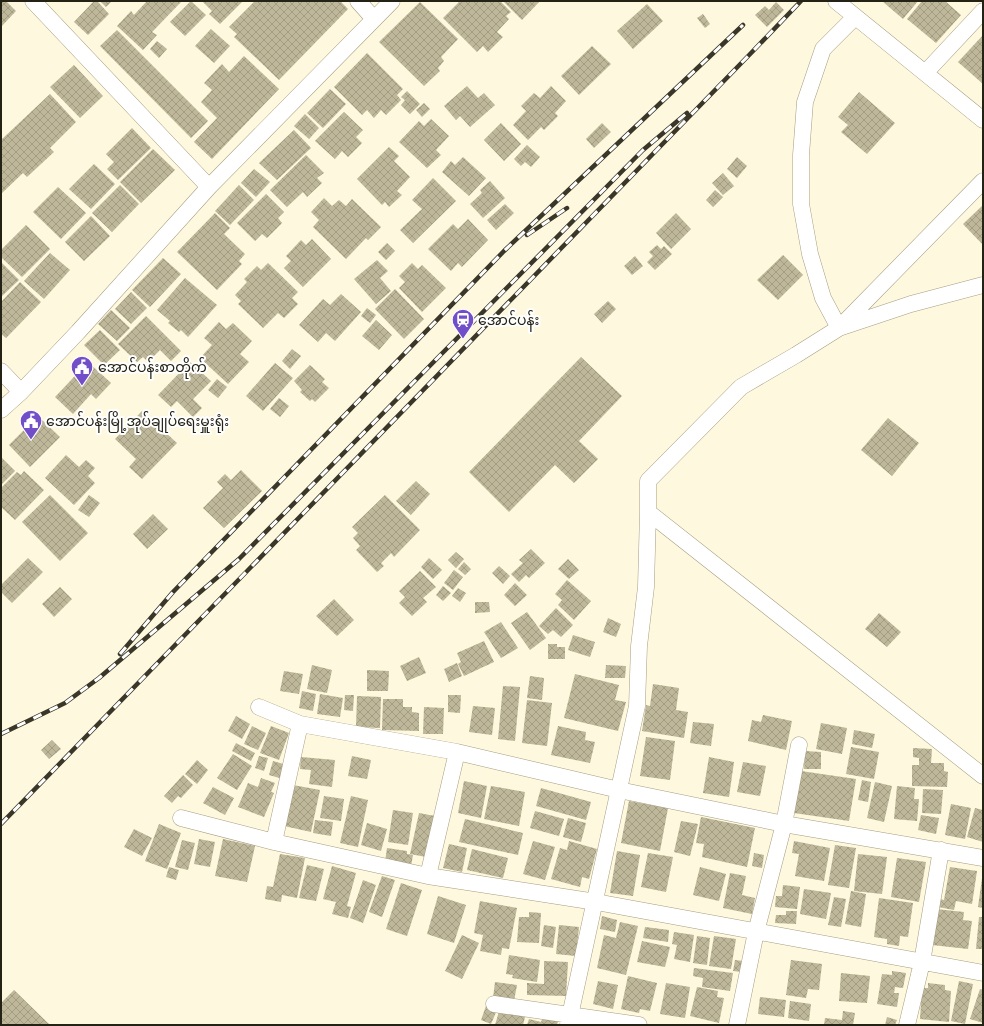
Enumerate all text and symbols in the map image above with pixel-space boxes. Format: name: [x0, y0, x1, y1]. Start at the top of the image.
station icon: အောင်ပန်း: [450, 307, 476, 340]
place label: အောင်ပန်း: [478, 310, 539, 332]
public building icon: အောင်ပန်းစာတိုက်: [69, 354, 95, 387]
place label: အောင်ပန်းစာတိုက်: [98, 357, 207, 379]
public building icon: အောင်ပန်းမြို့အုပ်ချုပ်ရေးမှူးရုံး: [18, 408, 44, 441]
place label: အောင်ပန်းမြို့အုပ်ချုပ်ရေးမှူးရုံး: [46, 411, 229, 433]

